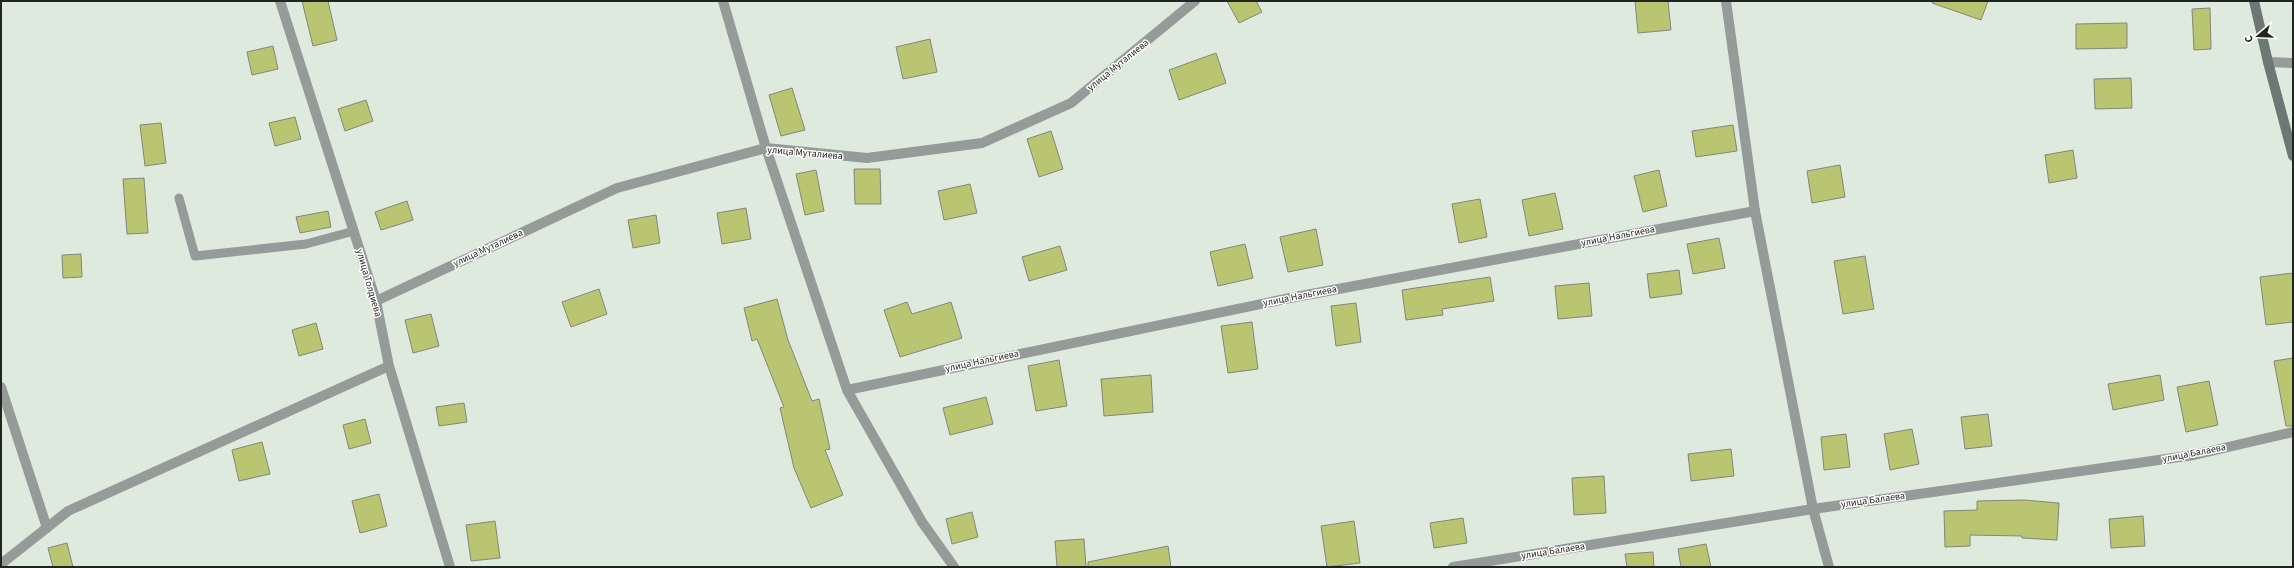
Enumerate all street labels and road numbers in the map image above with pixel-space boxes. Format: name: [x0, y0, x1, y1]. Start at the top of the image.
street label: улица Муталиева: [1084, 36, 1152, 94]
street label: улица Муталиева: [767, 143, 843, 163]
street label: улица Нальгиева: [1580, 222, 1656, 250]
street label: улица Муталиева: [451, 226, 525, 270]
street label: улица Толдиева: [353, 248, 385, 318]
street label: улица Нальгиева: [1262, 282, 1338, 310]
street label: улица Нальгиева: [944, 346, 1020, 376]
street label: улица Балаева: [2161, 440, 2227, 466]
street label: улица Балаева: [1840, 489, 1906, 511]
street label: улица Балаева: [1520, 539, 1586, 563]

